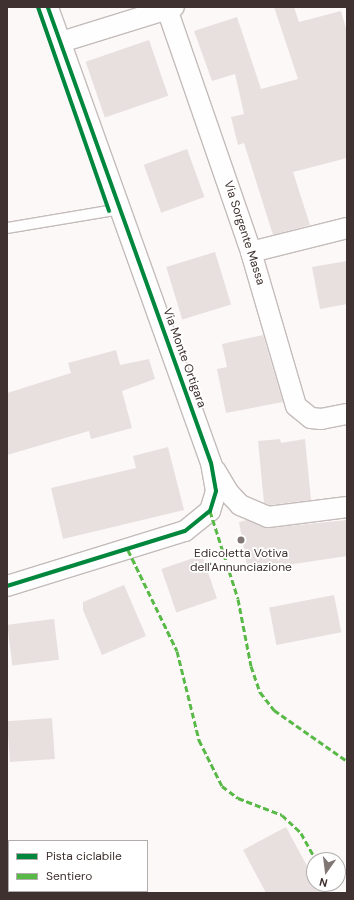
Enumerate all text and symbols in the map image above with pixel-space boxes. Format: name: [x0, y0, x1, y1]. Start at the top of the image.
street label: Via Sorgente Massa: [220, 179, 268, 287]
street label: Via Monte Ortigara: [159, 306, 209, 410]
marker: Edicoletta Votiva dell'Annunciazione: [236, 535, 246, 545]
place label: Edicoletta Votiva dell'Annunciazione: [190, 547, 292, 575]
legend: [8, 840, 148, 892]
text: Pista ciclabile: [46, 848, 122, 864]
north arrow: [306, 852, 346, 892]
text: Sentiero: [46, 868, 92, 884]
text: N: [318, 875, 329, 890]

